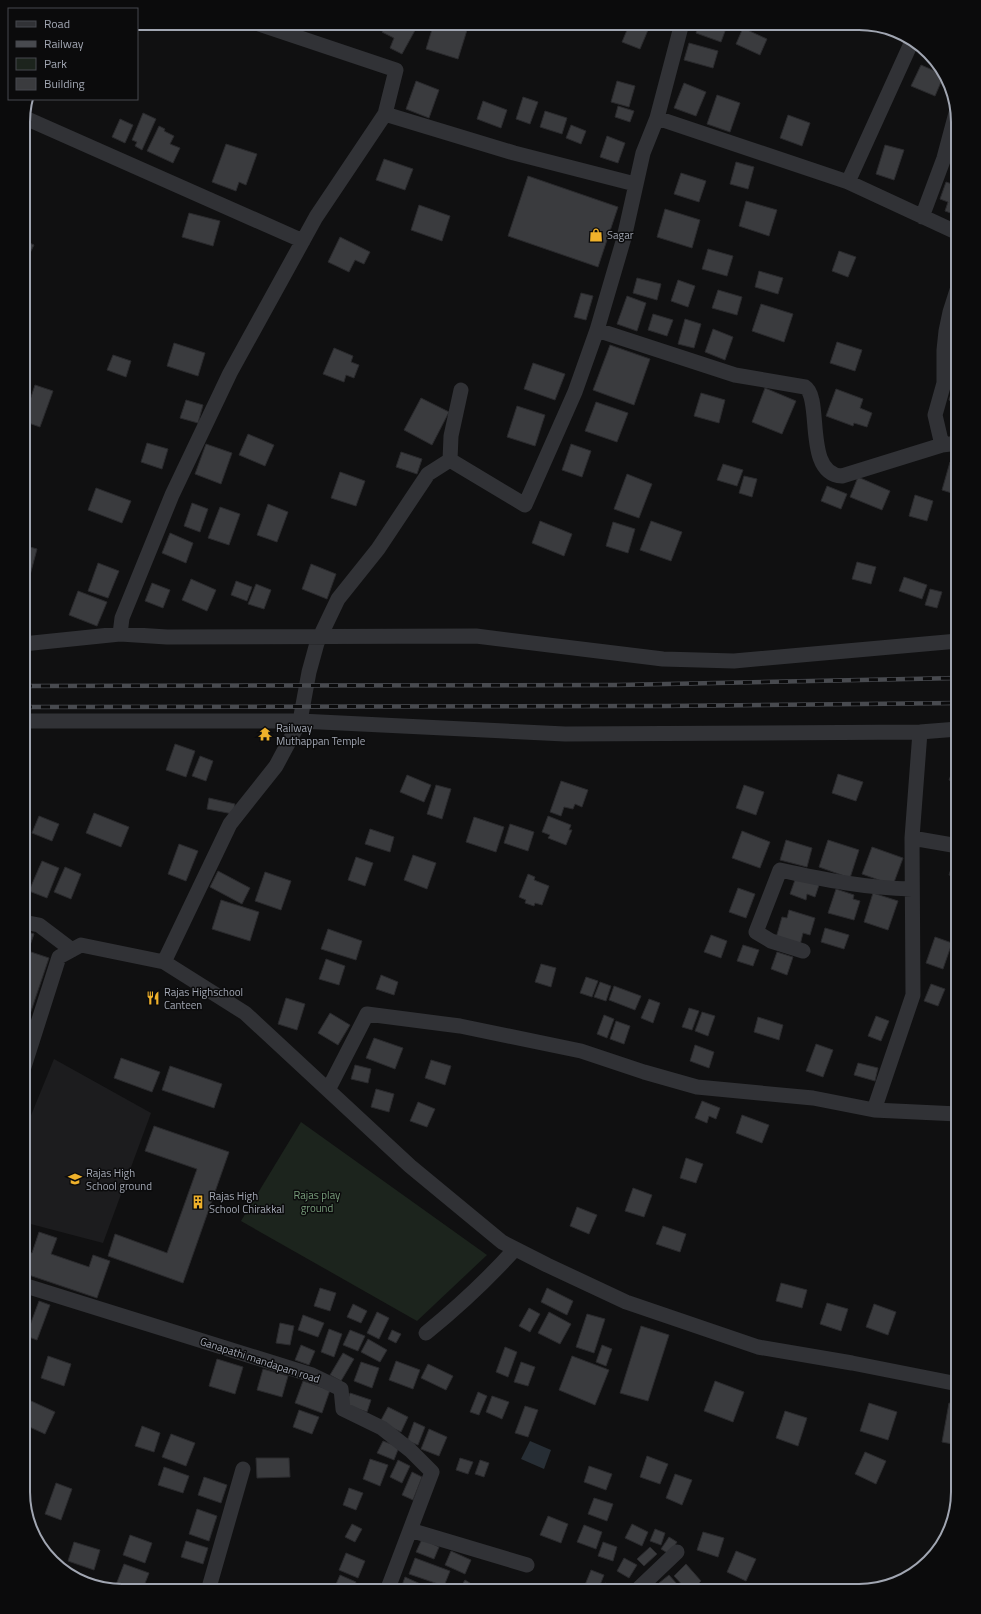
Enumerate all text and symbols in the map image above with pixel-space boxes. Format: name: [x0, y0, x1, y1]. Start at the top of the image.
legend: [8, 8, 138, 100]
text: Road: [44, 14, 70, 33]
text: Railway: [44, 34, 84, 53]
text: Park: [44, 54, 67, 73]
text: Building: [44, 74, 85, 93]
shop icon: Sagar: [588, 227, 604, 243]
place label: Sagar: [607, 227, 634, 243]
place label: Railway Muthappan Temple: [276, 720, 366, 749]
temple icon: Railway Muthappan Temple: [257, 726, 273, 742]
place label: Rajas Highschool Canteen: [164, 984, 243, 1013]
restaurant icon: Rajas Highschool Canteen: [145, 990, 161, 1006]
place label: Rajas High School ground: [86, 1165, 152, 1194]
school or university icon: Rajas High School ground: [67, 1171, 83, 1187]
park label: Rajas play ground: [294, 1187, 341, 1216]
place label: Rajas High School Chirakkal: [209, 1188, 284, 1217]
building icon: Rajas High School Chirakkal: [190, 1194, 206, 1210]
street label: Ganapathi mandapam road: [198, 1333, 322, 1387]

